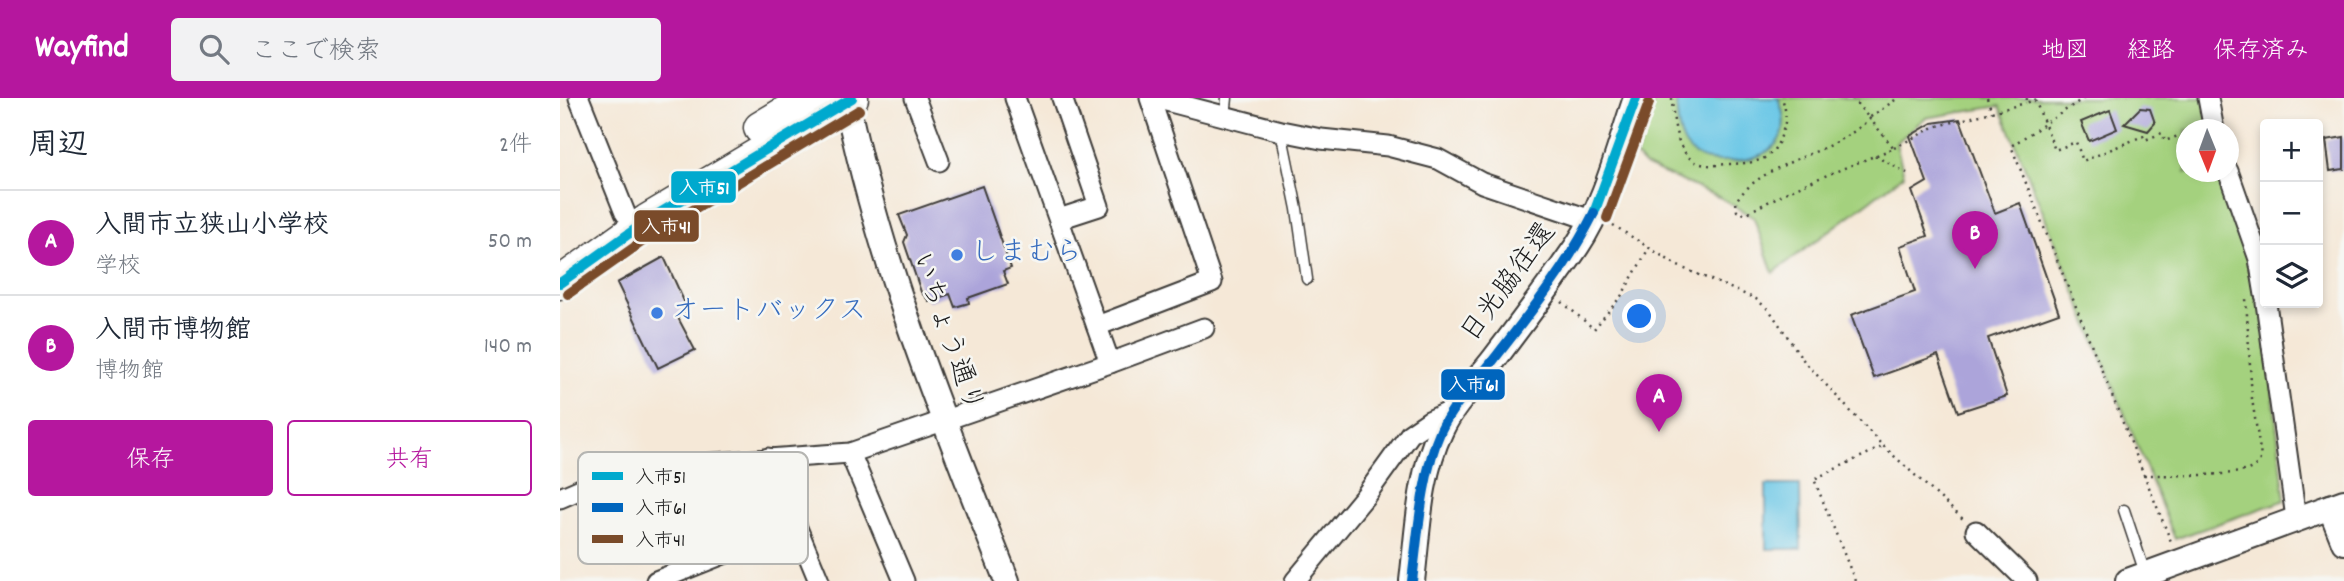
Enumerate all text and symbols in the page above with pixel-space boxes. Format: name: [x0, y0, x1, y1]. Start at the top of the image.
search box: [171, 18, 661, 81]
text: Wayfind: [35, 26, 129, 73]
icon: search: [195, 30, 233, 68]
text: ここで検索: [251, 34, 381, 71]
text: 地図: [2041, 35, 2089, 69]
text: 経路: [2127, 35, 2175, 69]
text: 保存済み: [2213, 35, 2309, 69]
north arrow: [2176, 119, 2239, 182]
map controls: [2260, 119, 2323, 308]
button: +: [2260, 119, 2323, 182]
text: 周辺: [28, 126, 88, 169]
text: 2件: [499, 130, 532, 163]
line badge: 入市51: [670, 170, 737, 204]
text: 入市51: [679, 177, 729, 204]
button: −: [2260, 182, 2323, 245]
text: 入間市立狭山小学校: [95, 208, 329, 245]
line badge: 入市41: [633, 209, 700, 243]
pin: B: [1952, 211, 1998, 269]
text: 入市41: [641, 216, 691, 243]
street label: 日光脇往還: [1453, 216, 1567, 352]
text: A: [45, 226, 57, 259]
text: 50 m: [488, 226, 532, 259]
place label: しまむら: [971, 235, 1083, 275]
button: layers: [2260, 245, 2323, 308]
street label: いちょう通り: [899, 247, 991, 419]
marker: しまむら: [949, 247, 965, 263]
text: 学校: [95, 251, 141, 284]
place label: オートバックス: [671, 293, 866, 333]
your location: [1622, 299, 1656, 333]
marker: オートバックス: [649, 305, 665, 321]
text: 入間市博物館: [95, 313, 251, 350]
text: B: [46, 331, 56, 364]
text: 140 m: [484, 331, 532, 364]
text: 博物館: [95, 356, 164, 389]
line badge: 入市61: [1440, 368, 1506, 401]
text: 入市61: [1447, 374, 1499, 401]
pin: A: [1636, 374, 1682, 432]
button: 保存: [28, 420, 273, 496]
button: 共有: [287, 420, 532, 496]
legend: [578, 452, 808, 564]
text: 入市51: [635, 466, 686, 493]
text: 入市61: [635, 497, 686, 524]
text: 入市41: [635, 529, 685, 556]

